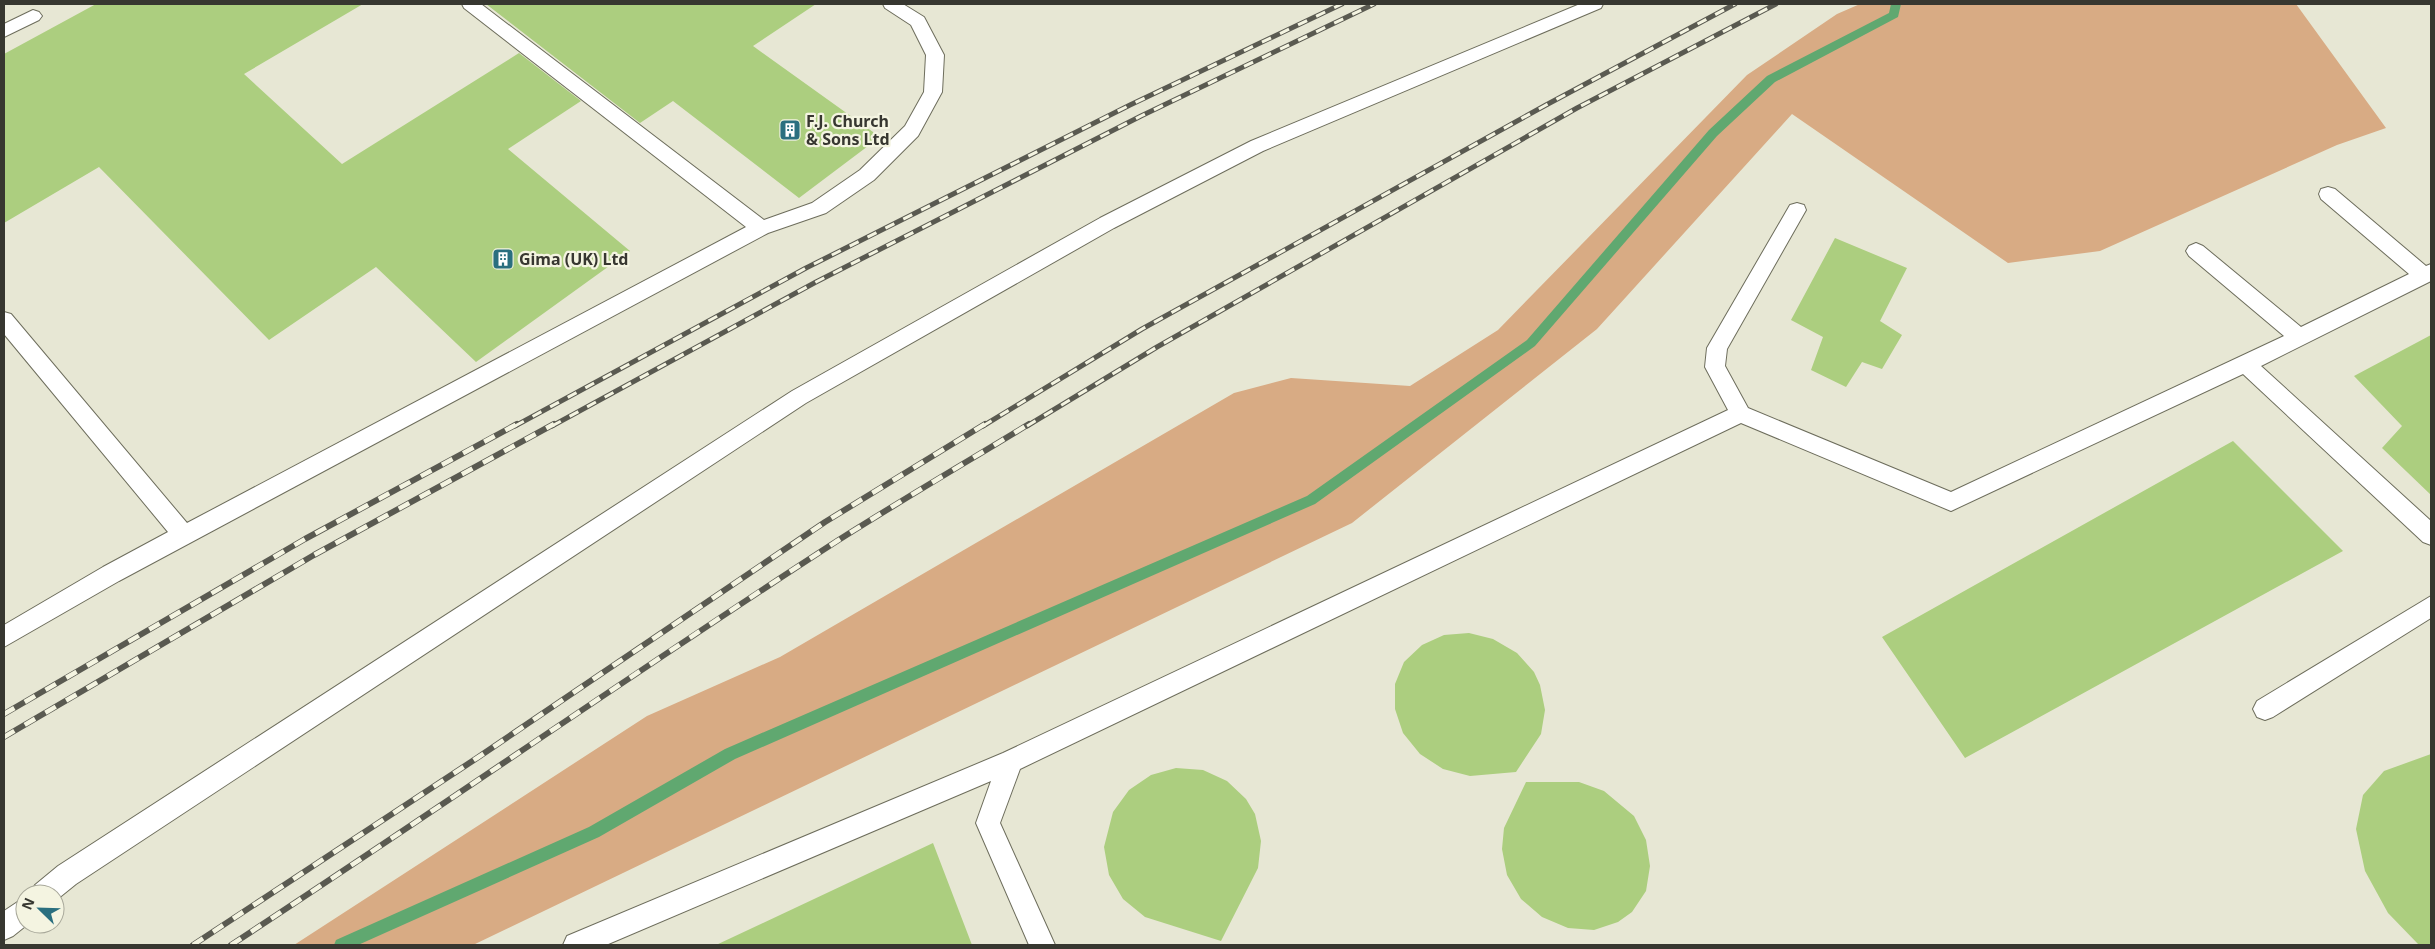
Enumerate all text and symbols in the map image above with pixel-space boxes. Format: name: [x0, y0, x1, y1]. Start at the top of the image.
place label: F.J. Church & Sons Ltd: [806, 110, 890, 150]
building icon: F.J. Church & Sons Ltd: [778, 118, 802, 142]
building icon: Gima (UK) Ltd: [491, 247, 515, 271]
place label: Gima (UK) Ltd: [519, 248, 628, 270]
north arrow: [15, 884, 65, 934]
text: N: [17, 895, 39, 913]

